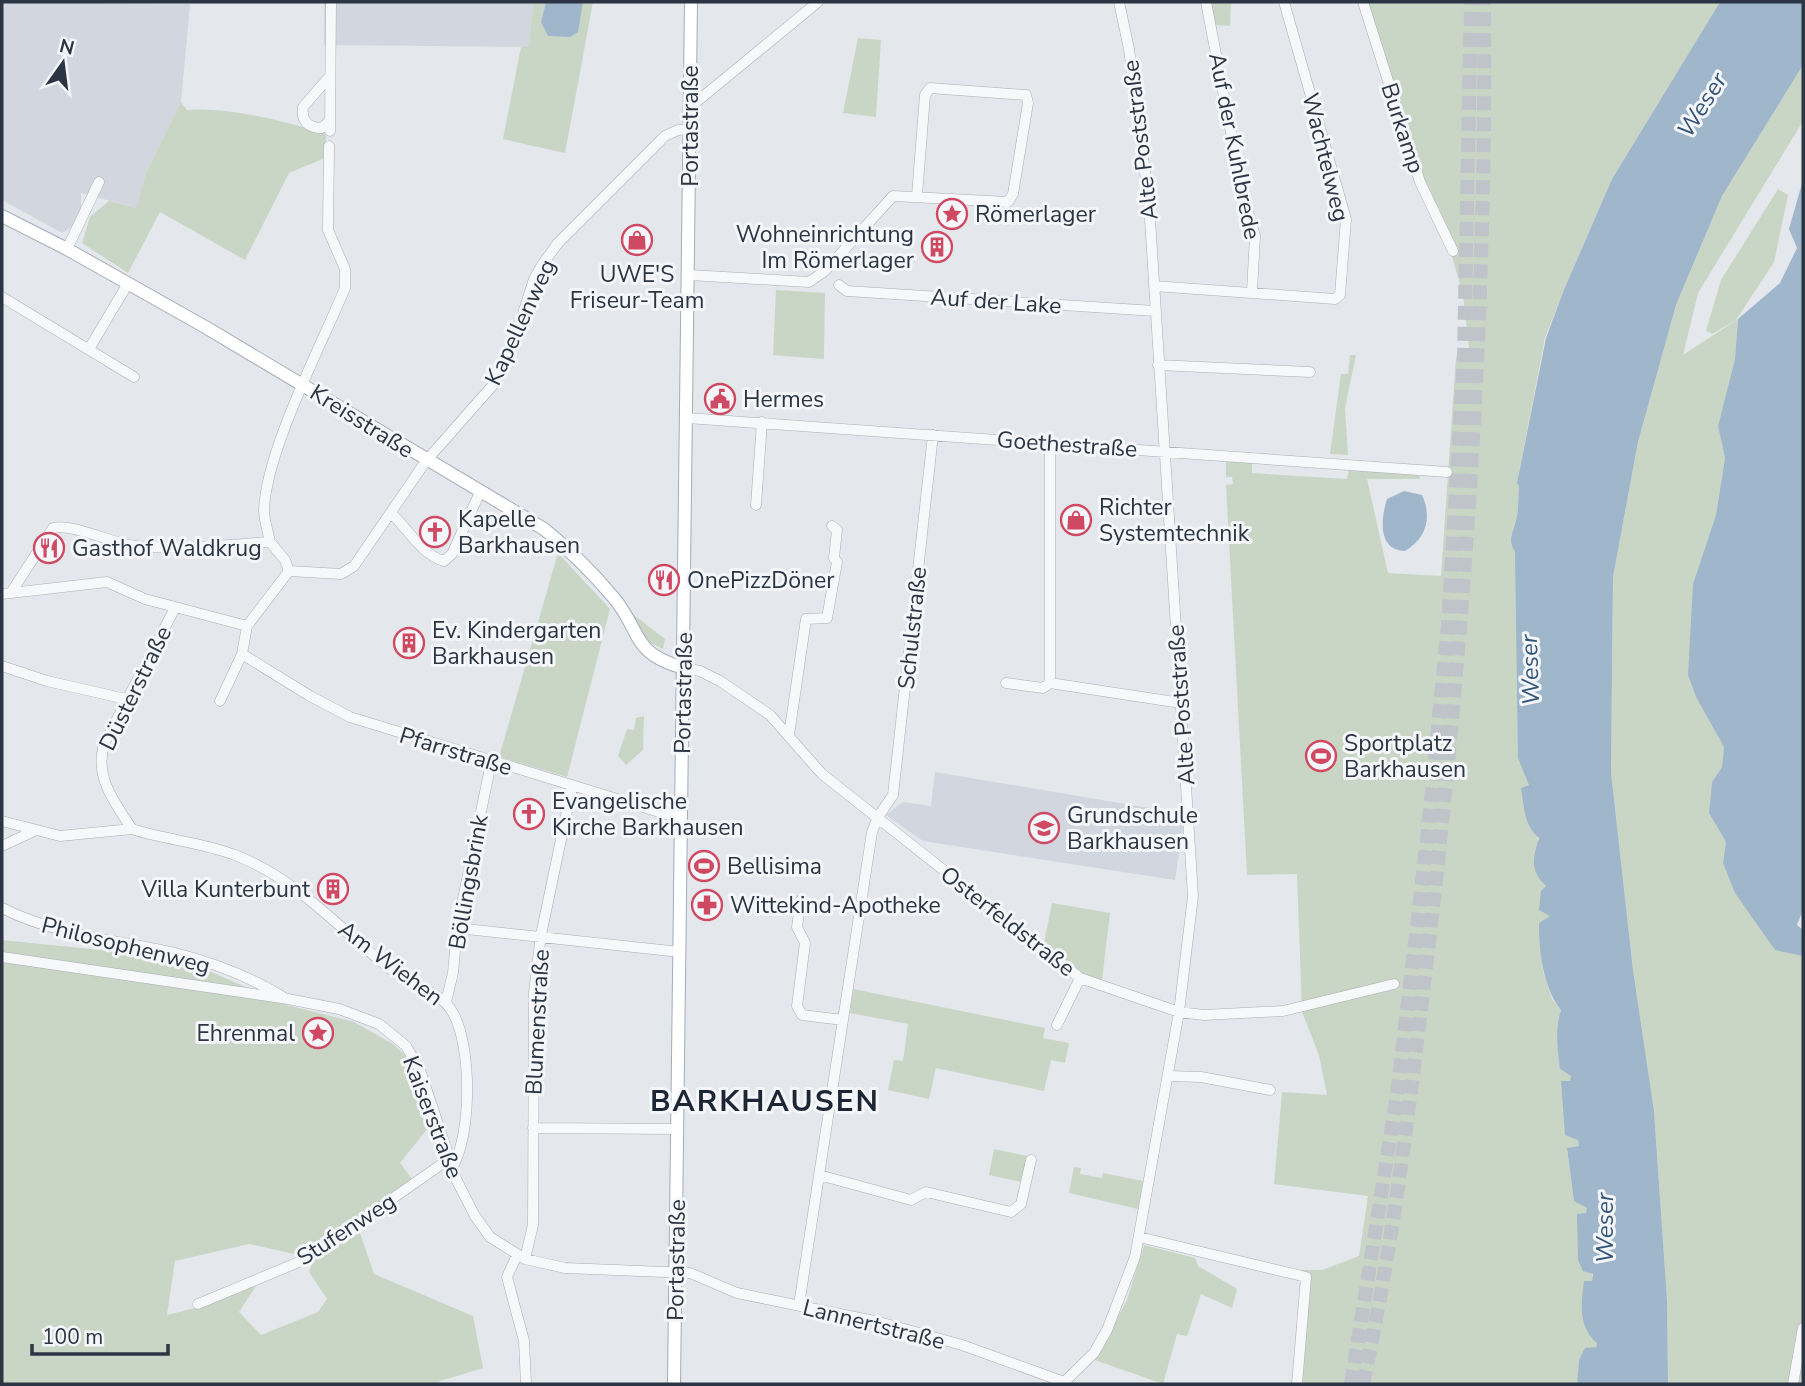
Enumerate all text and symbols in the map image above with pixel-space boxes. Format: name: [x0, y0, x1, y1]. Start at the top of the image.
north arrow: [28, 28, 98, 98]
text: N: [57, 33, 77, 62]
street label: Auf der Kuhlbrede: [1201, 50, 1268, 242]
street label: Alte Poststraße: [1115, 58, 1166, 222]
street label: Portastraße: [675, 65, 706, 187]
water label: Weser: [1670, 65, 1735, 143]
street label: Burkamp: [1373, 79, 1432, 177]
street label: Wachtelweg: [1295, 90, 1356, 225]
place icon: Römerlager: [935, 197, 969, 231]
place label: Römerlager: [975, 199, 1097, 230]
place label: Wohneinrichtung Im Römerlager: [736, 219, 915, 276]
shop icon: UWE'S Friseur-Team: [620, 223, 654, 257]
building icon: Wohneinrichtung Im Römerlager: [920, 230, 954, 264]
street label: Kapellenweg: [478, 254, 563, 390]
place label: UWE'S Friseur-Team: [570, 259, 704, 316]
street label: Auf der Lake: [929, 281, 1062, 322]
street label: Kreisstraße: [304, 377, 419, 466]
public building icon: Hermes: [703, 382, 737, 416]
place label: Hermes: [743, 384, 824, 415]
street label: Goethestraße: [996, 424, 1138, 465]
place label: Richter Systemtechnik: [1099, 492, 1250, 549]
shop icon: Richter Systemtechnik: [1059, 503, 1093, 537]
place label: Kapelle Barkhausen: [458, 504, 580, 561]
church icon: Kapelle Barkhausen: [418, 515, 452, 549]
restaurant icon: Gasthof Waldkrug: [32, 531, 66, 565]
place label: Gasthof Waldkrug: [72, 533, 262, 564]
restaurant icon: OnePizzDöner: [647, 563, 681, 597]
place label: OnePizzDöner: [687, 565, 835, 596]
street label: Schulstraße: [891, 565, 934, 691]
place label: Ev. Kindergarten Barkhausen: [432, 615, 601, 672]
street label: Düsterstraße: [92, 621, 179, 756]
street label: Alte Poststraße: [1160, 624, 1203, 786]
building icon: Ev. Kindergarten Barkhausen: [392, 626, 426, 660]
street label: Portastraße: [667, 632, 700, 754]
water label: Weser: [1513, 633, 1547, 706]
street label: Pfarrstraße: [396, 720, 516, 783]
place label: Sportplatz Barkhausen: [1344, 728, 1466, 785]
sports icon: Sportplatz Barkhausen: [1304, 739, 1338, 773]
place label: Evangelische Kirche Barkhausen: [552, 786, 744, 843]
church icon: Evangelische Kirche Barkhausen: [512, 797, 546, 831]
place label: Grundschule Barkhausen: [1067, 800, 1198, 857]
school or university icon: Grundschule Barkhausen: [1027, 811, 1061, 845]
street label: Böllingsbrink: [441, 812, 496, 952]
sports icon: Bellisima: [687, 849, 721, 883]
place label: Bellisima: [727, 851, 822, 882]
street label: Osterfeldstraße: [934, 859, 1081, 984]
building icon: Villa Kunterbunt: [316, 872, 350, 906]
place label: Villa Kunterbunt: [140, 874, 311, 905]
pharmacy icon: Wittekind-Apotheke: [690, 888, 724, 922]
place label: Wittekind-Apotheke: [730, 890, 941, 921]
street label: Philosophenweg: [38, 910, 213, 981]
street label: Am Wiehen: [332, 914, 449, 1013]
street label: Blumenstraße: [518, 948, 557, 1096]
place icon: Ehrenmal: [301, 1016, 335, 1050]
place label: Ehrenmal: [196, 1018, 295, 1049]
street label: Kaiserstraße: [395, 1051, 470, 1183]
district label: BARKHAUSEN: [650, 1081, 880, 1122]
street label: Stufenweg: [291, 1186, 402, 1273]
water label: Weser: [1589, 1191, 1621, 1263]
street label: Portastraße: [660, 1199, 693, 1321]
street label: Lannertstraße: [799, 1292, 948, 1357]
scale bar: [32, 1312, 168, 1356]
text: 100 m: [42, 1323, 103, 1351]

